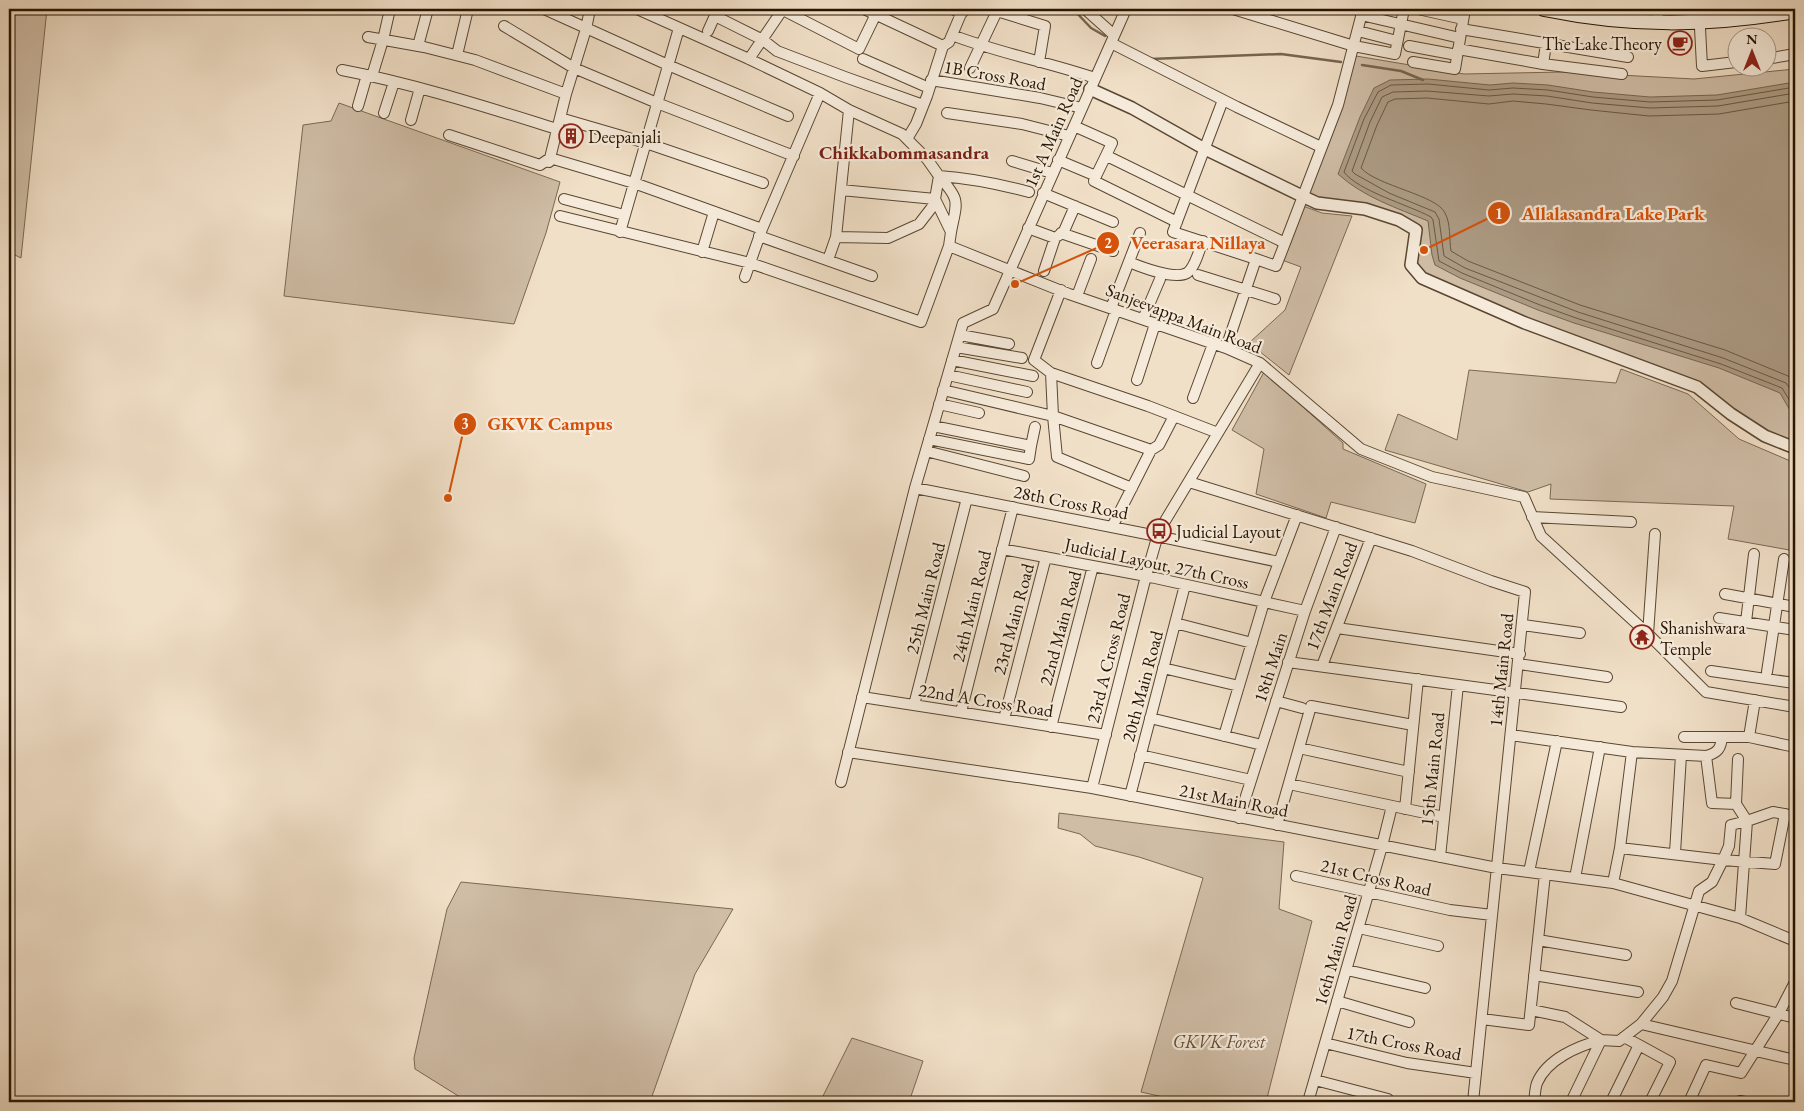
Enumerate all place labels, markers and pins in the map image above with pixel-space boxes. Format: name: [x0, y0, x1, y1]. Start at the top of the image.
cafe icon: The Lake Theory: [1667, 30, 1693, 56]
place label: The Lake Theory: [1542, 32, 1662, 55]
building icon: Deepanjali: [558, 123, 584, 149]
place label: Deepanjali: [588, 125, 662, 148]
callout: Allalasandra Lake Park: [1487, 196, 1715, 230]
callout: Veerasara Nillaya: [1096, 226, 1276, 260]
callout: GKVK Campus: [452, 407, 622, 441]
bus stop icon: Judicial Layout: [1146, 518, 1172, 544]
place label: Judicial Layout: [1174, 520, 1281, 543]
place label: Shanishwara Temple: [1660, 616, 1747, 660]
temple icon: Shanishwara Temple: [1629, 624, 1655, 650]

